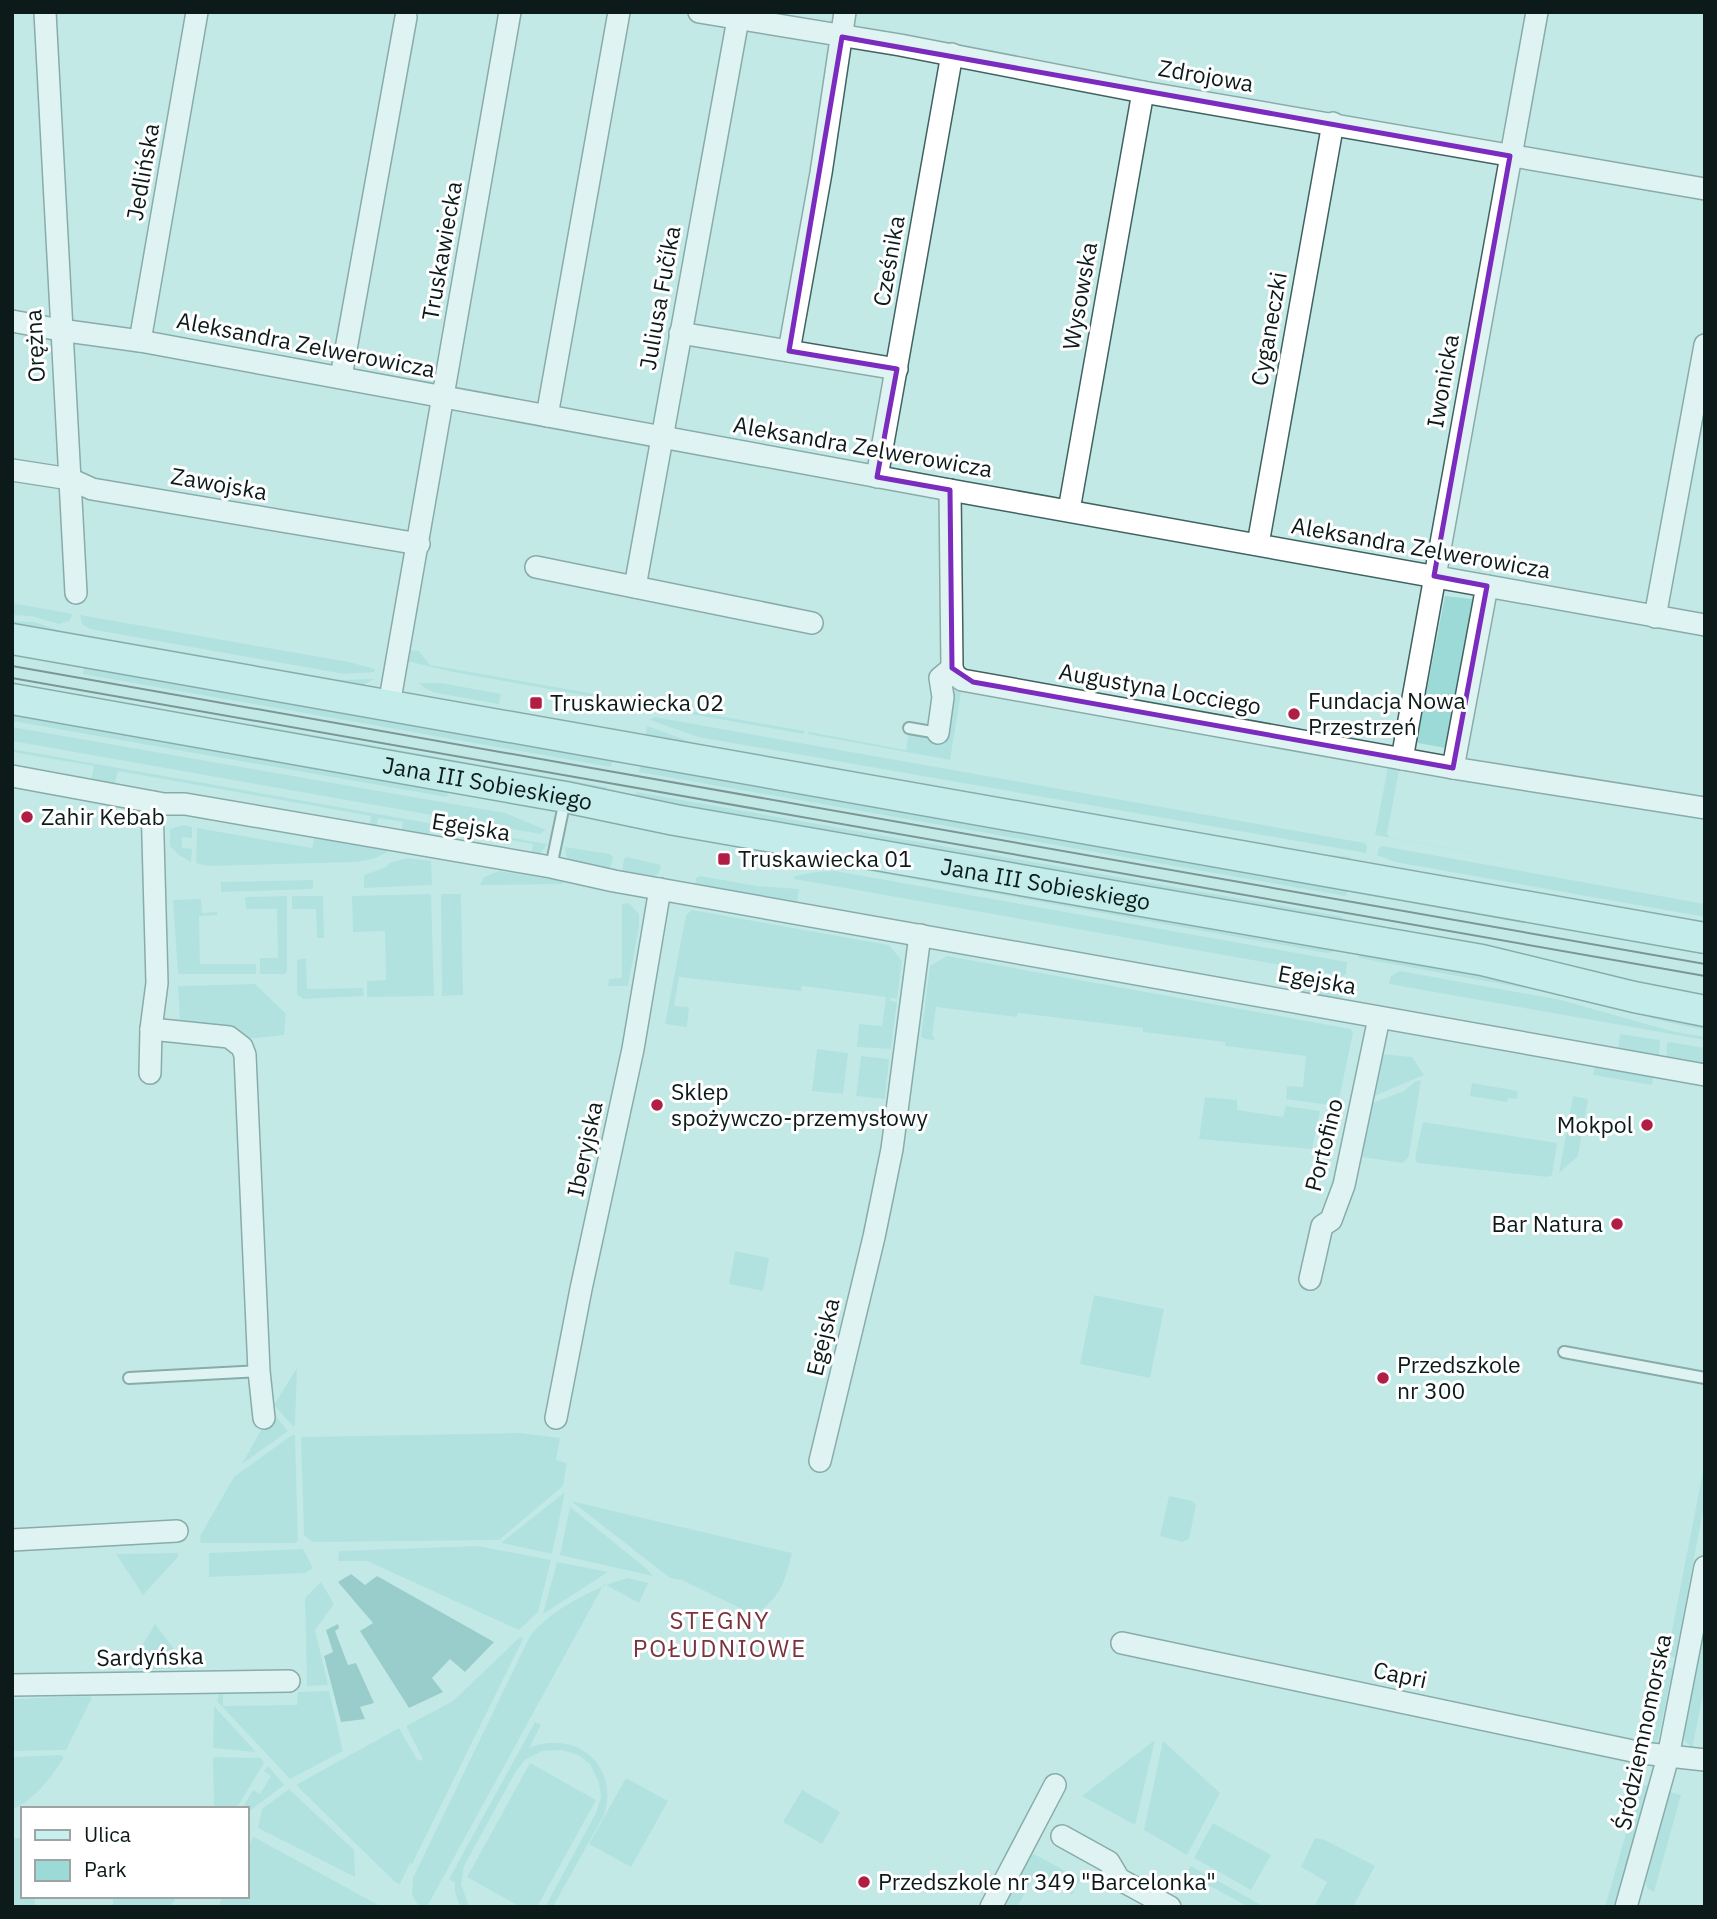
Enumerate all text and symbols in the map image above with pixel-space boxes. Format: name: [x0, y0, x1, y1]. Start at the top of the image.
street label: Zdrojowa: [1156, 52, 1256, 98]
street label: Jedlińska: [119, 121, 165, 223]
street label: Truskawiecka: [414, 179, 468, 323]
street label: Cześnika: [865, 213, 911, 309]
street label: Juliusa Fučíka: [632, 223, 686, 372]
street label: Wysowska: [1055, 240, 1103, 352]
street label: Cyganeczki: [1243, 269, 1293, 388]
street label: Aleksandra Zelwerowicza: [174, 304, 438, 384]
street label: Orężna: [17, 309, 51, 383]
street label: Iwonicka: [1419, 332, 1465, 430]
street label: Aleksandra Zelwerowicza: [731, 408, 995, 484]
street label: Zawojska: [169, 460, 270, 506]
street label: Aleksandra Zelwerowicza: [1289, 509, 1553, 585]
street label: Augustyna Locciego: [1057, 655, 1264, 721]
place label: Fundacja Nowa Przestrzeń: [1308, 685, 1466, 741]
place label: Truskawiecka 02: [550, 687, 724, 717]
marker: Truskawiecka 02: [528, 695, 544, 711]
marker: Fundacja Nowa Przestrzeń: [1286, 706, 1302, 722]
street label: Jana III Sobieskiego: [381, 749, 595, 816]
place label: Zahir Kebab: [41, 801, 165, 831]
street label: Egejska: [430, 805, 513, 847]
marker: Zahir Kebab: [19, 809, 35, 825]
place label: Truskawiecka 01: [738, 843, 912, 873]
street label: Jana III Sobieskiego: [938, 850, 1153, 916]
marker: Truskawiecka 01: [716, 851, 732, 867]
street label: Egejska: [1276, 957, 1359, 1001]
place label: Sklep spożywczo-przemysłowy: [671, 1076, 928, 1132]
street label: Portofino: [1297, 1095, 1349, 1194]
marker: Sklep spożywczo-przemysłowy: [649, 1097, 665, 1113]
street label: Iberyjska: [559, 1098, 609, 1199]
place label: Mokpol: [1557, 1109, 1633, 1139]
marker: Mokpol: [1639, 1117, 1655, 1133]
place label: Bar Natura: [1492, 1208, 1603, 1238]
marker: Bar Natura: [1609, 1216, 1625, 1232]
street label: Egejska: [799, 1295, 846, 1379]
place label: Przedszkole nr 300: [1397, 1349, 1521, 1405]
marker: Przedszkole nr 300: [1375, 1370, 1391, 1386]
district label: STEGNY POŁUDNIOWE: [633, 1604, 807, 1664]
street label: Śródziemnomorska: [1607, 1631, 1677, 1833]
street label: Sardyńska: [96, 1640, 204, 1672]
street label: Capri: [1371, 1654, 1430, 1694]
legend: [21, 1807, 248, 1898]
text: Ulica: [84, 1820, 131, 1848]
text: Park: [84, 1855, 127, 1883]
place label: Przedszkole nr 349 "Barcelonka": [878, 1866, 1216, 1896]
marker: Przedszkole nr 349 "Barcelonka": [856, 1874, 872, 1890]

